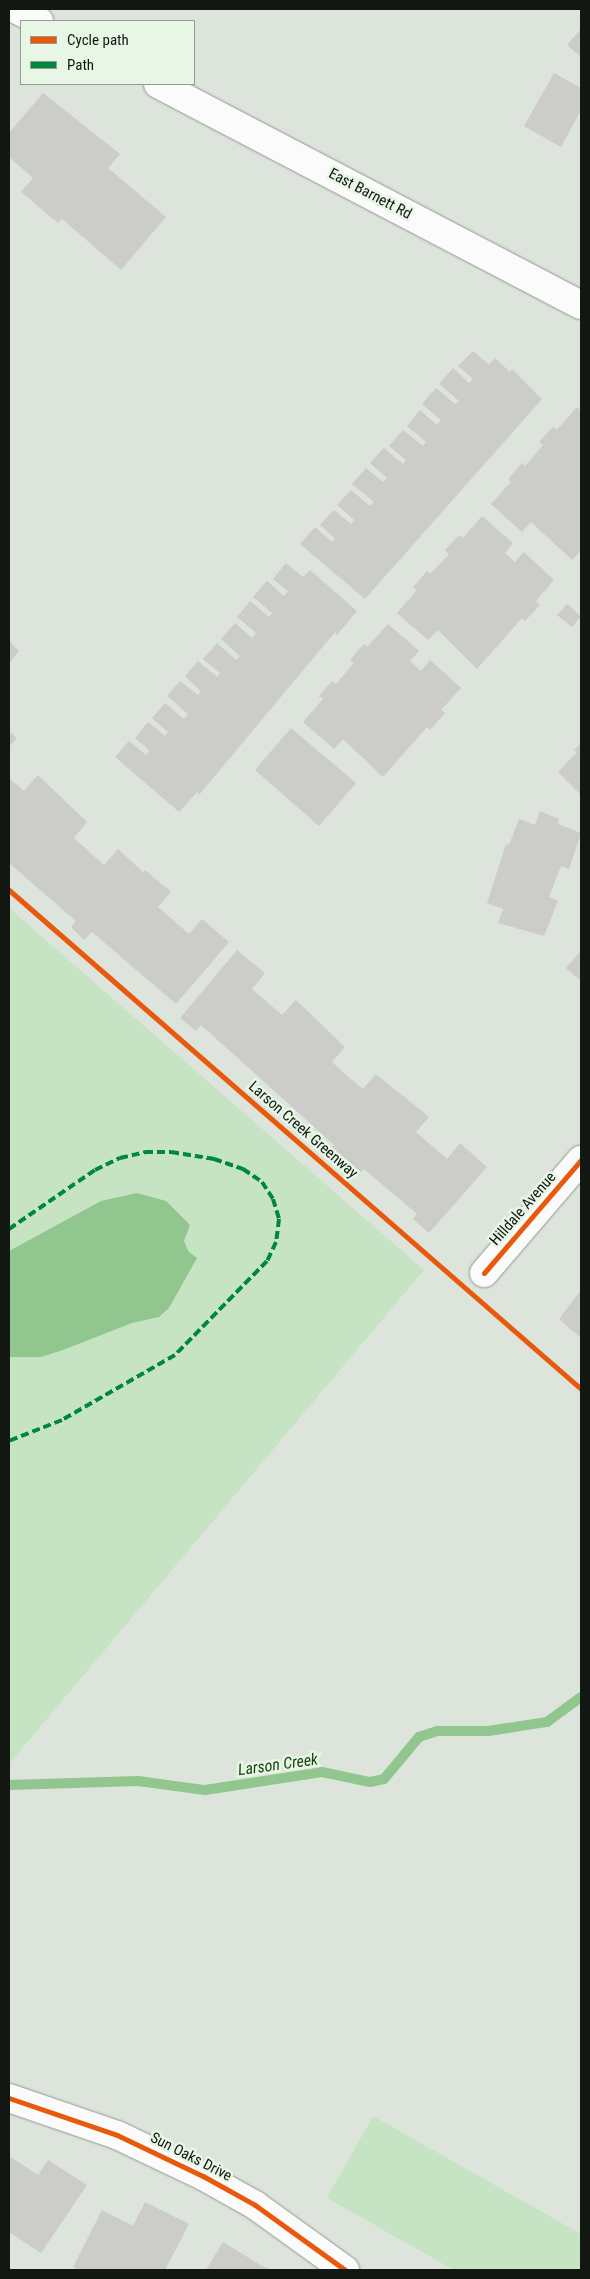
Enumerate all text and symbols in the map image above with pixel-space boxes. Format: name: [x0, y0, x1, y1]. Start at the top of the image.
legend: [20, 20, 195, 85]
text: Cycle path: [67, 31, 129, 49]
text: Path: [67, 56, 94, 74]
street label: East Barnett Rd: [325, 165, 415, 223]
street label: Larson Creek Greenway: [245, 1078, 361, 1182]
street label: Hilldale Avenue: [486, 1169, 560, 1249]
water label: Larson Creek: [237, 1750, 319, 1780]
street label: Sun Oaks Drive: [147, 2129, 235, 2185]

